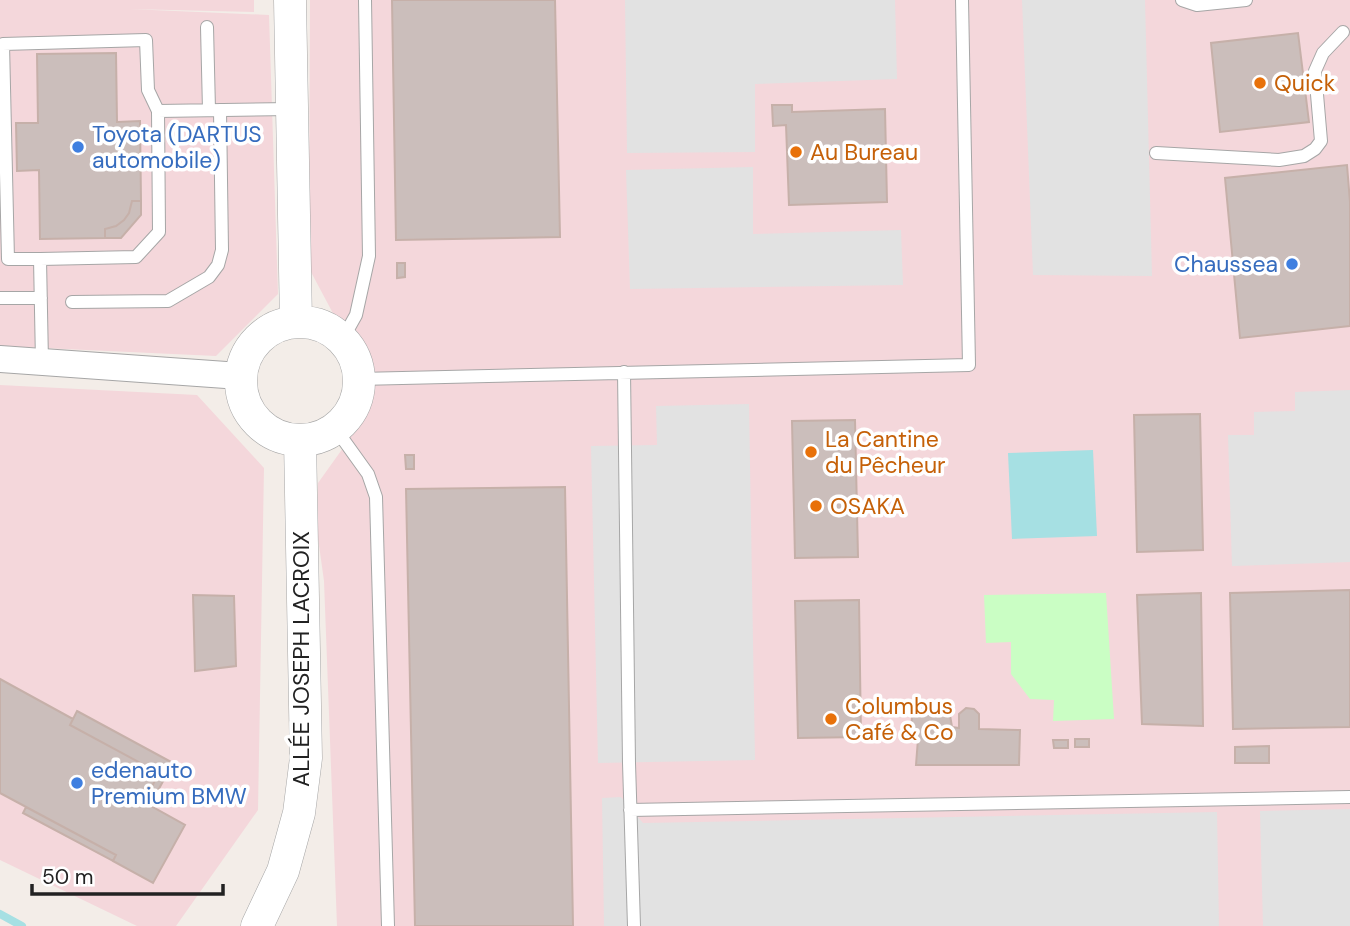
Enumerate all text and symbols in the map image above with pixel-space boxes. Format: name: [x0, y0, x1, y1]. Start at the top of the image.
place label: Quick: [1274, 68, 1336, 98]
marker: Quick: [1252, 75, 1268, 91]
place label: Toyota (DARTUS automobile): [92, 119, 262, 175]
place label: Au Bureau: [810, 137, 918, 167]
marker: Toyota (DARTUS automobile): [70, 139, 86, 155]
marker: Au Bureau: [788, 144, 804, 160]
place label: Chaussea: [1174, 249, 1278, 279]
marker: Chaussea: [1284, 256, 1300, 272]
place label: La Cantine du Pêcheur: [825, 424, 946, 480]
marker: La Cantine du Pêcheur: [803, 444, 819, 460]
place label: OSAKA: [830, 491, 905, 521]
marker: OSAKA: [808, 498, 824, 514]
street label: ALLÉE JOSEPH LACROIX: [286, 531, 316, 787]
place label: Columbus Café & Co: [845, 691, 954, 747]
marker: Columbus Café & Co: [823, 711, 839, 727]
place label: edenauto Premium BMW: [91, 755, 247, 811]
marker: edenauto Premium BMW: [69, 775, 85, 791]
scale bar: [32, 852, 222, 896]
text: 50 m: [42, 863, 93, 891]

